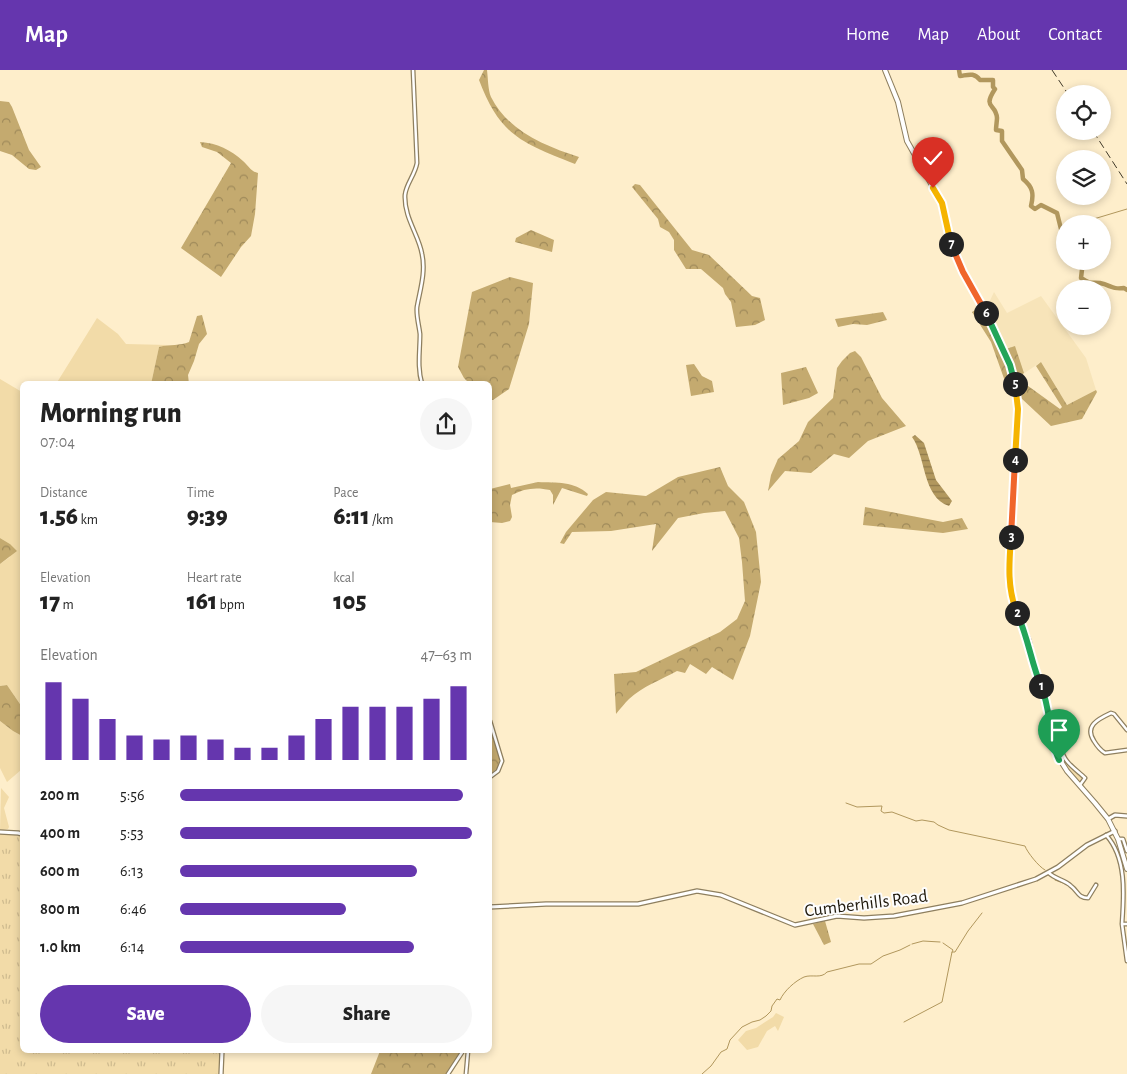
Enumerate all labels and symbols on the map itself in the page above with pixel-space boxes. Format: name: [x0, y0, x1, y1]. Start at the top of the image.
pin: [912, 137, 954, 188]
pin: 7: [938, 232, 964, 256]
pin: 6: [974, 300, 998, 326]
pin: 5: [1002, 372, 1028, 396]
pin: 4: [1002, 448, 1028, 472]
pin: 3: [998, 524, 1024, 550]
pin: 2: [1004, 600, 1030, 626]
pin: 1: [1028, 674, 1054, 698]
pin: [1038, 709, 1080, 760]
street label: Cumberhills Road: [804, 888, 929, 920]

